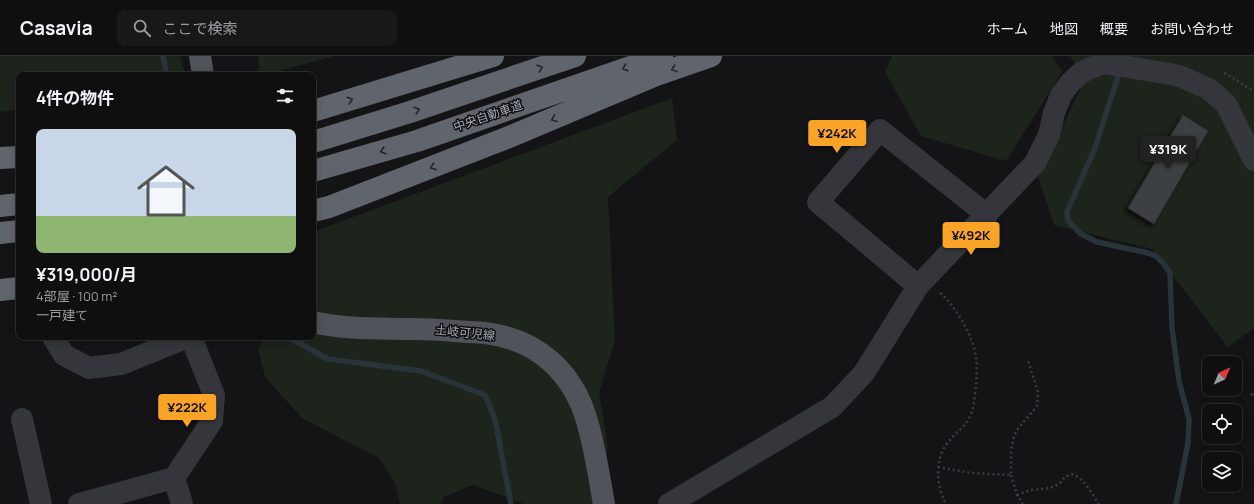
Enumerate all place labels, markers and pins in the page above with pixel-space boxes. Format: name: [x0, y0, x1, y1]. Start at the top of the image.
pin: ¥242K: [809, 120, 865, 154]
pin: ¥319K: [1140, 136, 1196, 170]
pin: ¥492K: [943, 222, 999, 256]
pin: ¥222K: [159, 394, 215, 428]

